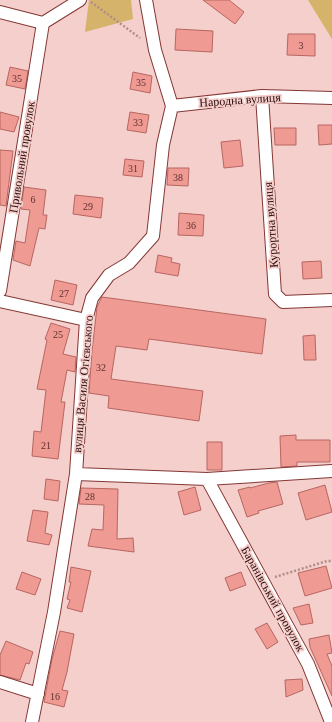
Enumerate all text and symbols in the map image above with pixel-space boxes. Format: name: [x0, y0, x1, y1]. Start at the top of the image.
house number: 3: [299, 40, 304, 51]
house number: 35: [12, 73, 22, 84]
house number: 35: [136, 77, 146, 88]
street label: Народна вулиця: [199, 90, 282, 110]
street label: Привольний провулок: [6, 100, 38, 214]
house number: 33: [133, 117, 143, 128]
house number: 31: [128, 163, 138, 174]
house number: 38: [173, 172, 183, 183]
street label: Курортна вулиця: [261, 181, 281, 268]
house number: 6: [31, 194, 36, 205]
house number: 29: [83, 201, 93, 212]
house number: 36: [186, 220, 196, 231]
house number: 27: [59, 288, 69, 299]
street label: вулиця Василя Огієвського: [70, 315, 96, 453]
house number: 25: [53, 329, 63, 340]
house number: 32: [96, 362, 106, 373]
house number: 21: [41, 440, 51, 451]
house number: 28: [85, 491, 95, 502]
street label: Баранівський провулок: [238, 544, 308, 654]
house number: 16: [50, 691, 60, 702]

